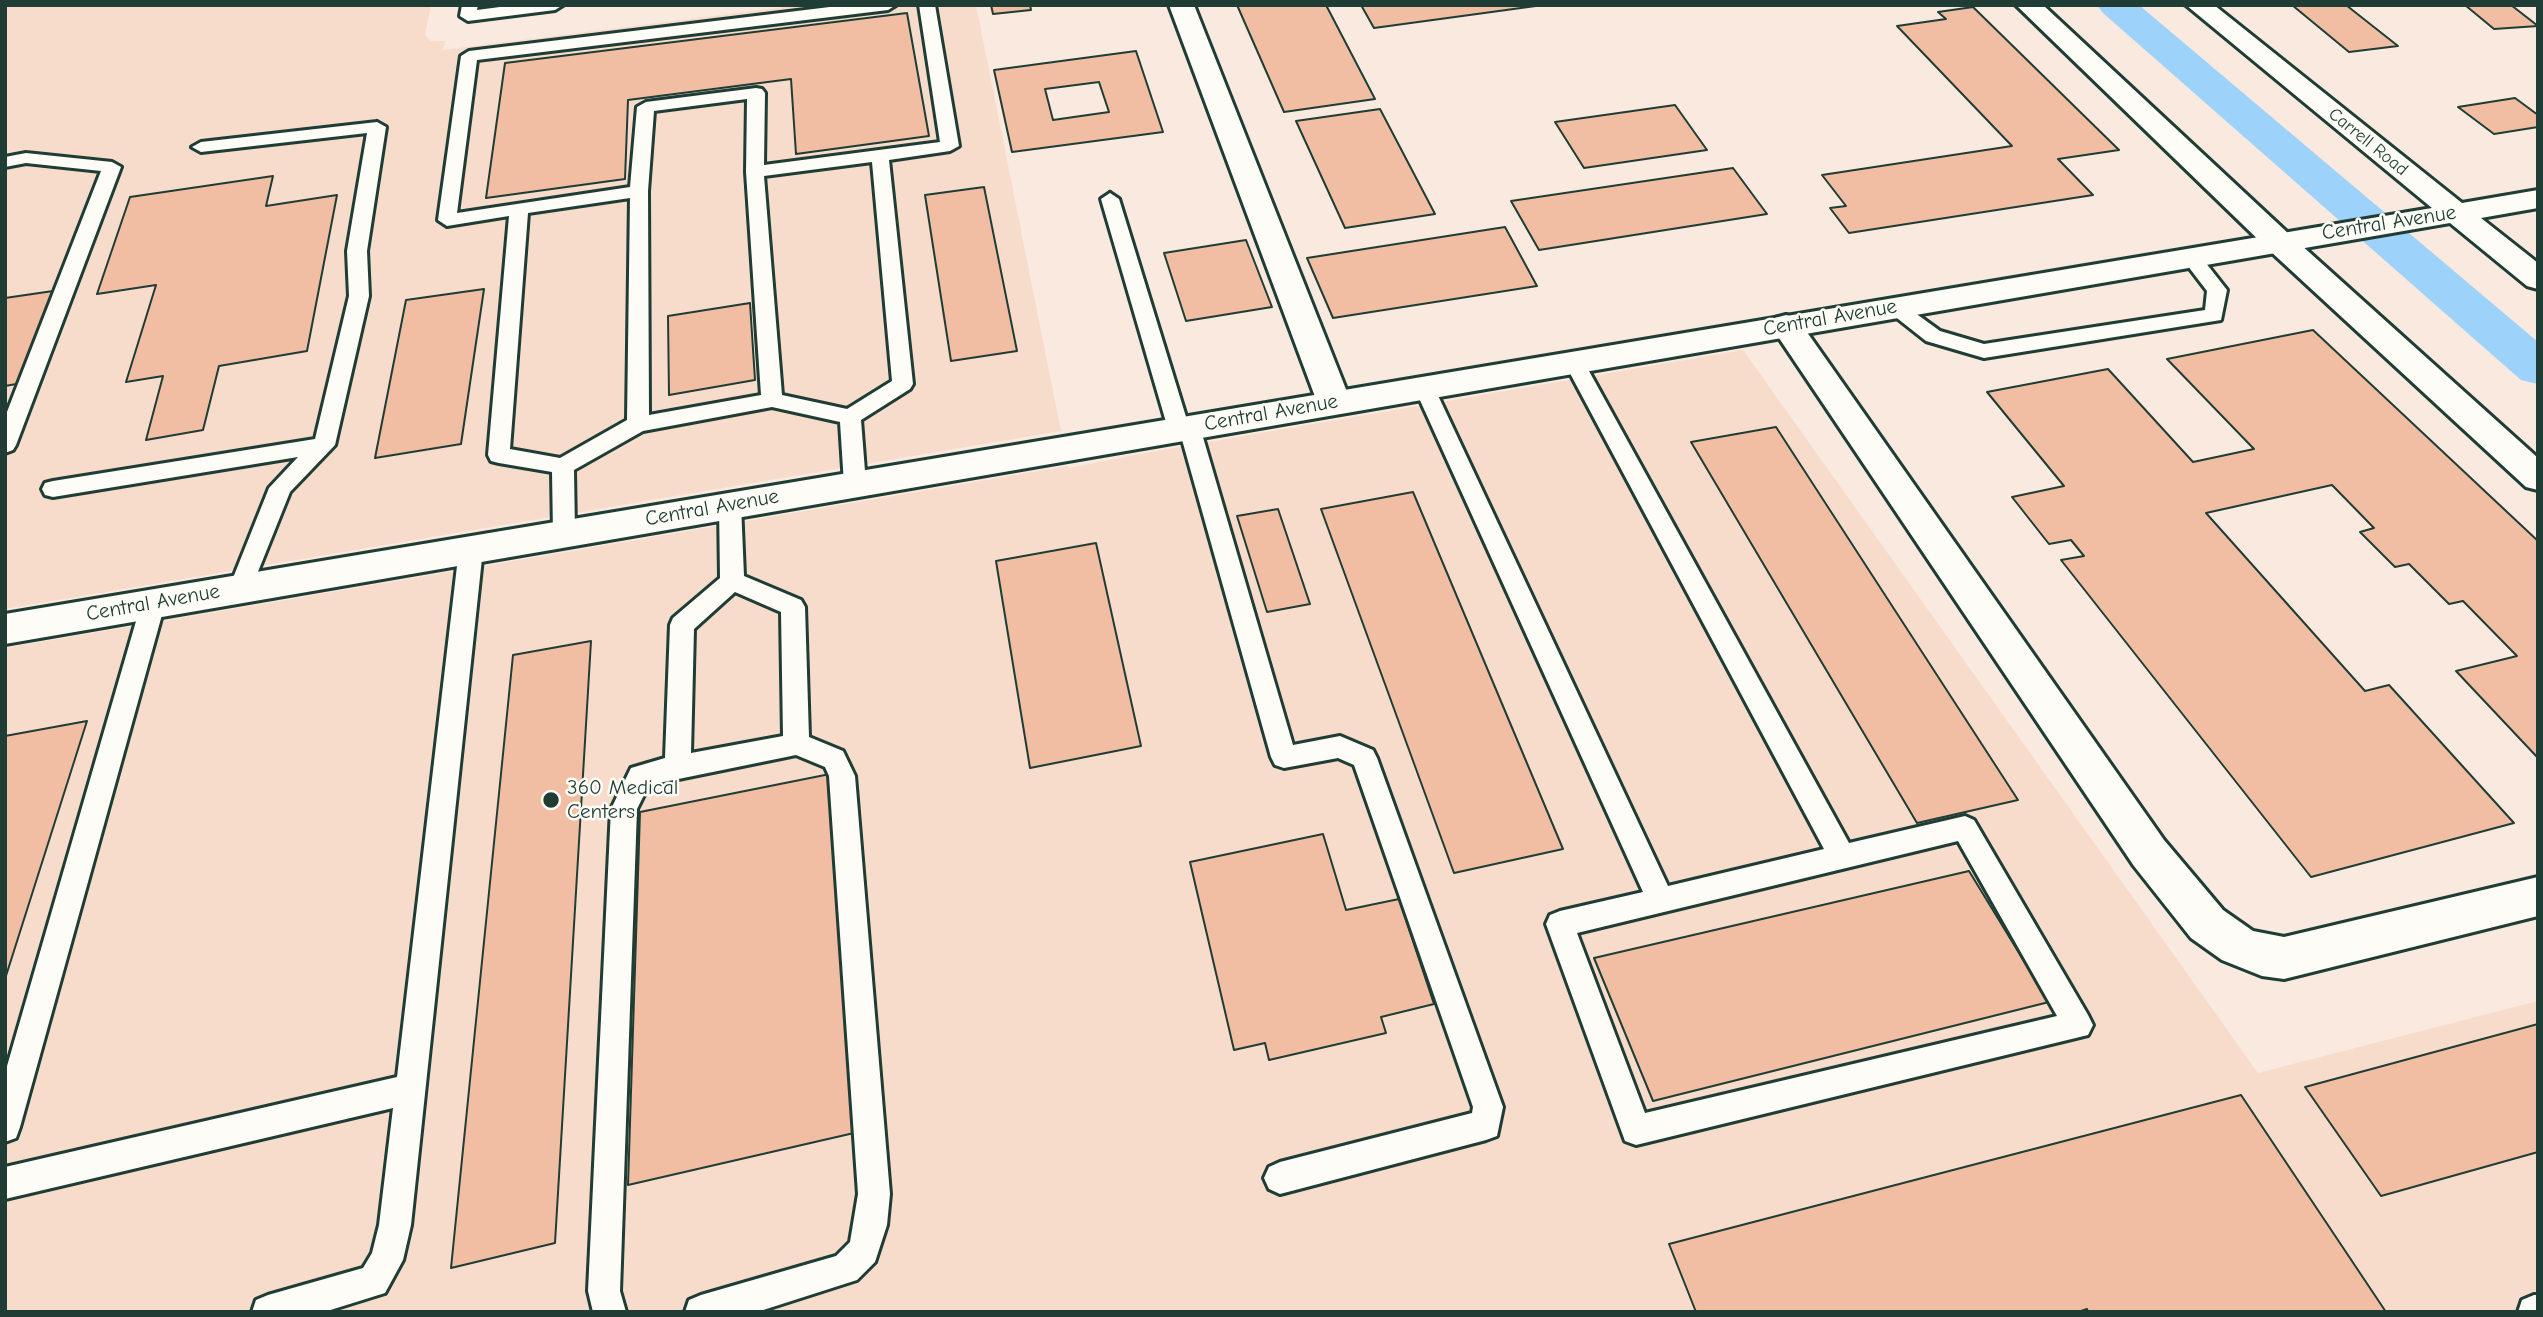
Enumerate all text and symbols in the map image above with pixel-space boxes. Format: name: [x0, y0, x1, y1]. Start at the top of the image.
street label: Carrell Road: [2324, 103, 2412, 181]
street label: Central Avenue: [2320, 200, 2458, 246]
street label: Central Avenue: [1761, 294, 1899, 342]
street label: Central Avenue: [1202, 389, 1340, 437]
street label: Central Avenue: [643, 484, 781, 532]
street label: Central Avenue: [84, 579, 222, 627]
place label: 360 Medical Centers: [567, 775, 678, 825]
marker: 360 Medical Centers: [541, 790, 561, 810]

